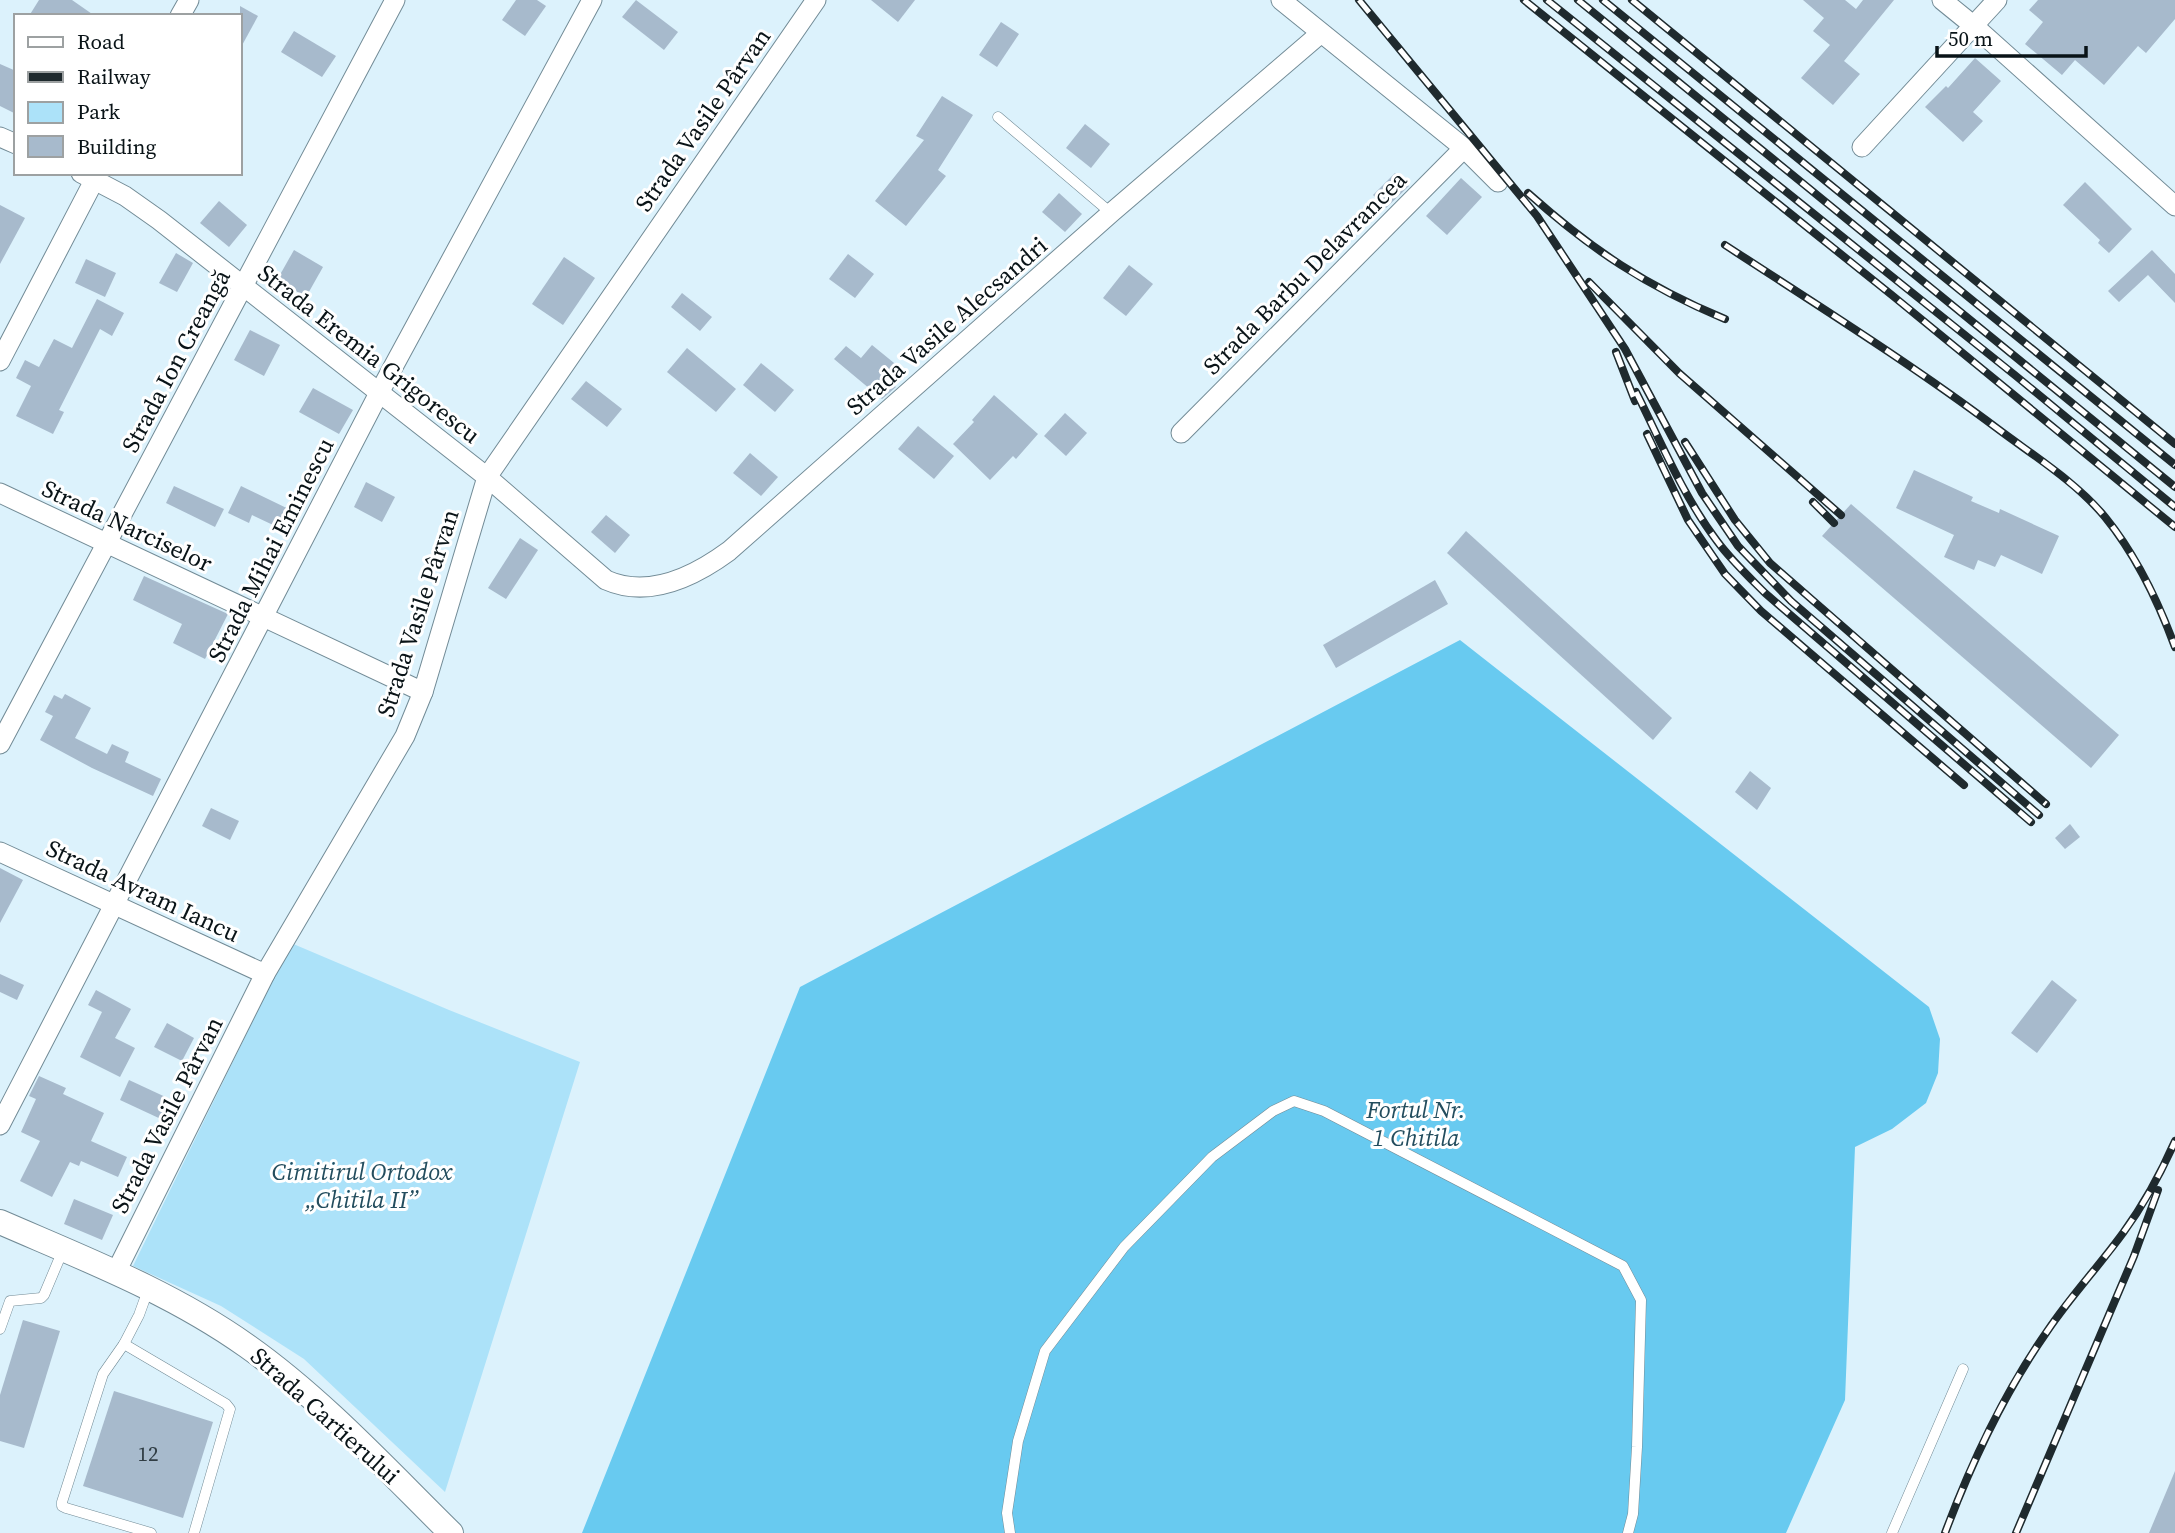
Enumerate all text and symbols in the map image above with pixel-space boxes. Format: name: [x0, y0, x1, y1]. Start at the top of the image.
legend: [14, 14, 242, 175]
scale bar: [1937, 14, 2086, 58]
street label: Strada Vasile Pârvan: [627, 22, 778, 218]
text: 50 m: [1948, 24, 1993, 53]
text: Road: [77, 27, 125, 56]
text: Railway: [77, 62, 151, 91]
text: Park: [77, 97, 121, 126]
text: Building: [77, 132, 156, 161]
street label: Strada Barbu Delavrancea: [1196, 163, 1414, 382]
street label: Strada Vasile Alecsandri: [839, 229, 1054, 422]
street label: Strada Eremia Grigorescu: [251, 256, 487, 451]
street label: Strada Ion Creangă: [113, 263, 238, 458]
street label: Strada Mihai Eminescu: [200, 432, 341, 668]
street label: Strada Narciselor: [37, 472, 218, 579]
street label: Strada Vasile Pârvan: [368, 505, 467, 721]
street label: Strada Avram Iancu: [41, 831, 245, 950]
street label: Strada Vasile Pârvan: [103, 1011, 230, 1219]
park label: Fortul Nr. 1 Chitila: [1365, 1093, 1466, 1154]
park label: Cimitirul Ortodox „Chitila II”: [272, 1155, 453, 1216]
street label: Strada Cartierului: [244, 1340, 407, 1492]
house number: 12: [138, 1439, 159, 1468]

